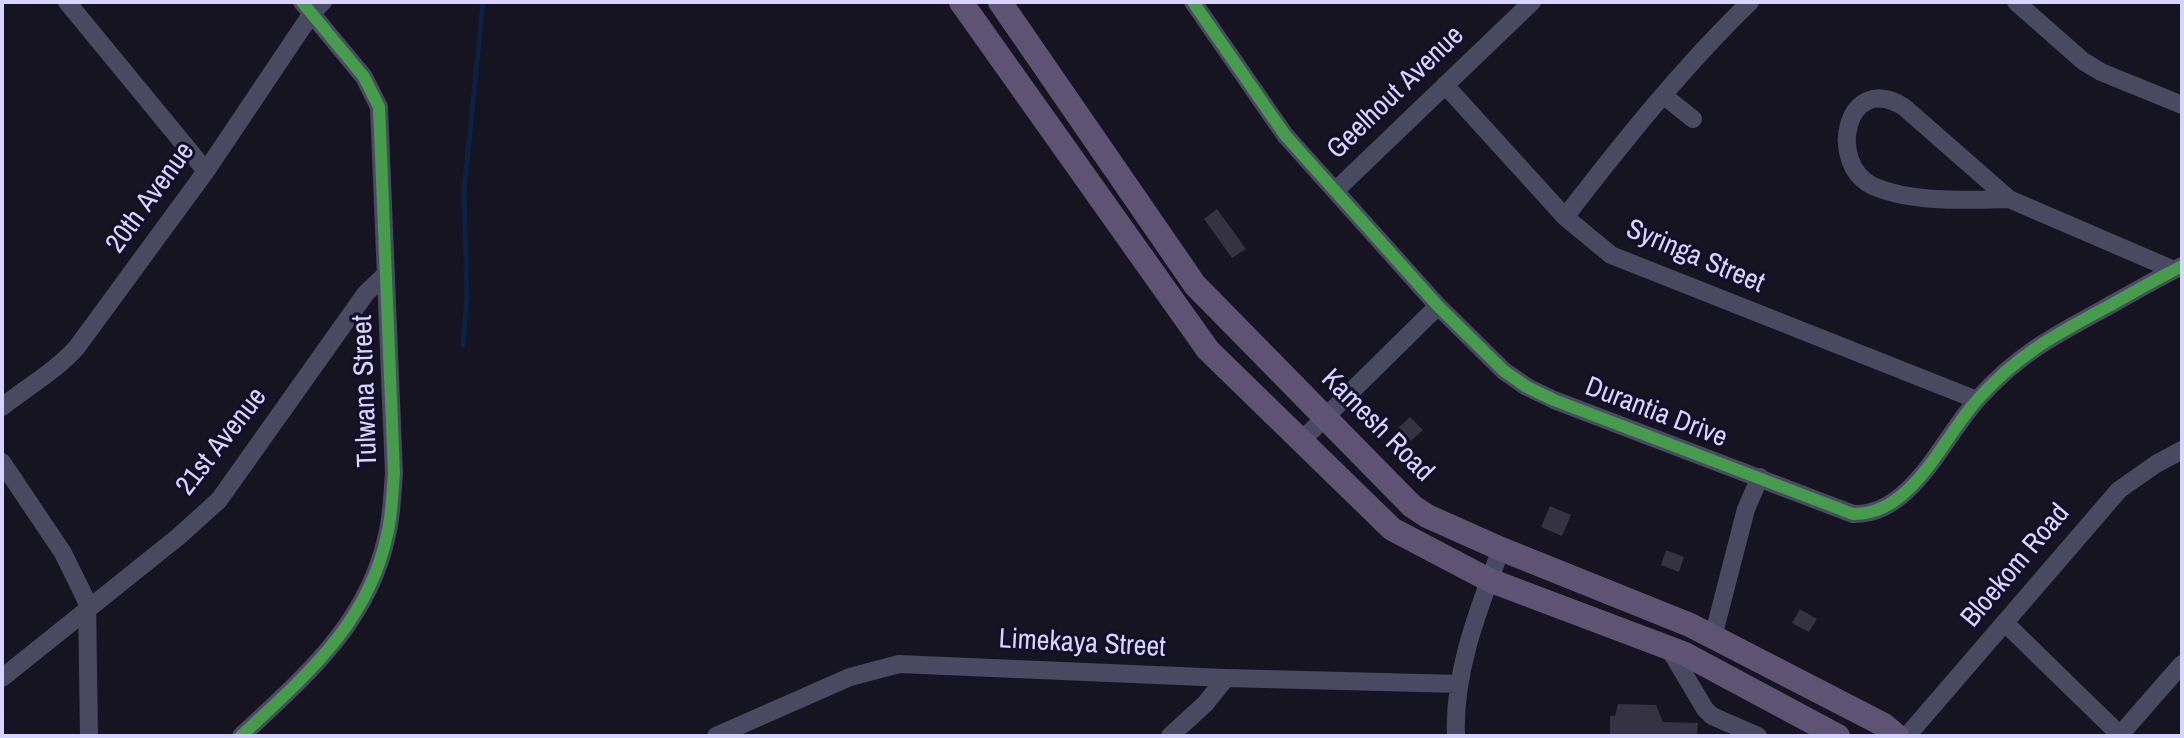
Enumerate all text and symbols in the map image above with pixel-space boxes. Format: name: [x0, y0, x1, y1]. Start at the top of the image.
street label: Geelhout Avenue: [1321, 19, 1471, 167]
street label: 20th Avenue: [100, 136, 202, 260]
street label: Syringa Street: [1621, 213, 1769, 301]
street label: Tulwana Street: [347, 314, 385, 468]
street label: Kamesh Road: [1314, 363, 1440, 489]
street label: Durantia Drive: [1580, 371, 1732, 455]
street label: 21st Avenue: [170, 382, 274, 502]
street label: Bloekom Road: [1955, 498, 2077, 634]
street label: Limekaya Street: [998, 623, 1166, 665]

